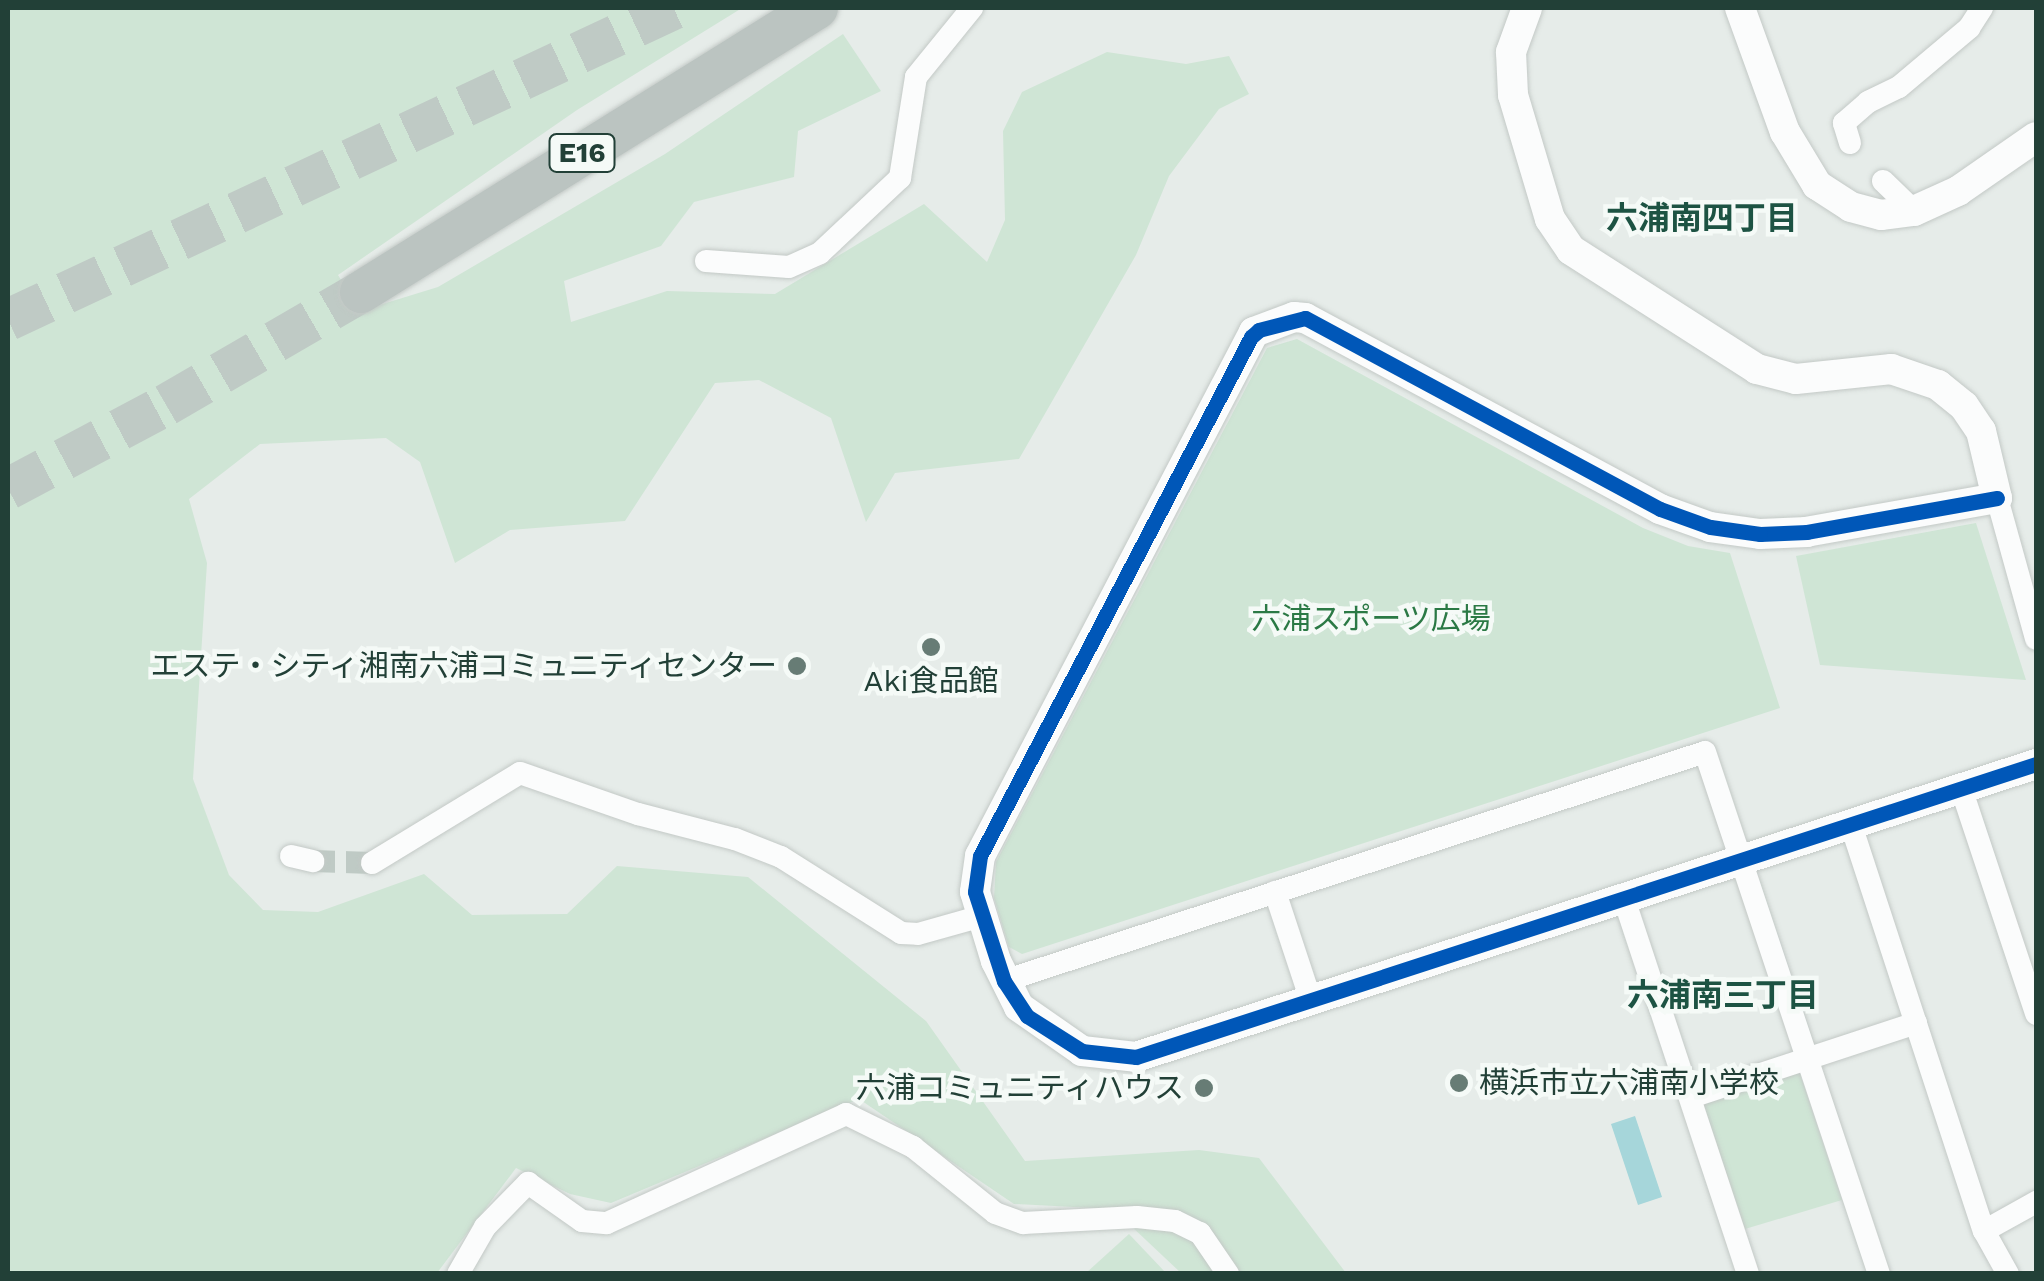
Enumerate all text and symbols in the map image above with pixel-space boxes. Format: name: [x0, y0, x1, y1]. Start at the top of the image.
road number: E16: [547, 130, 617, 176]
district label: 六浦南四丁目: [1606, 199, 1798, 237]
park label: 六浦スポーツ広場: [1251, 601, 1491, 637]
marker: Aki食品館: [920, 636, 942, 658]
place label: エステ・シティ湘南六浦コミュニティセンター: [147, 648, 777, 684]
marker: エステ・シティ湘南六浦コミュニティセンター: [786, 655, 808, 677]
place label: Aki食品館: [864, 663, 998, 699]
district label: 六浦南三丁目: [1627, 976, 1819, 1014]
place label: 横浜市立六浦南小学校: [1479, 1065, 1779, 1101]
place label: 六浦コミュニティハウス: [854, 1070, 1184, 1106]
marker: 横浜市立六浦南小学校: [1448, 1072, 1470, 1094]
marker: 六浦コミュニティハウス: [1193, 1077, 1215, 1099]

